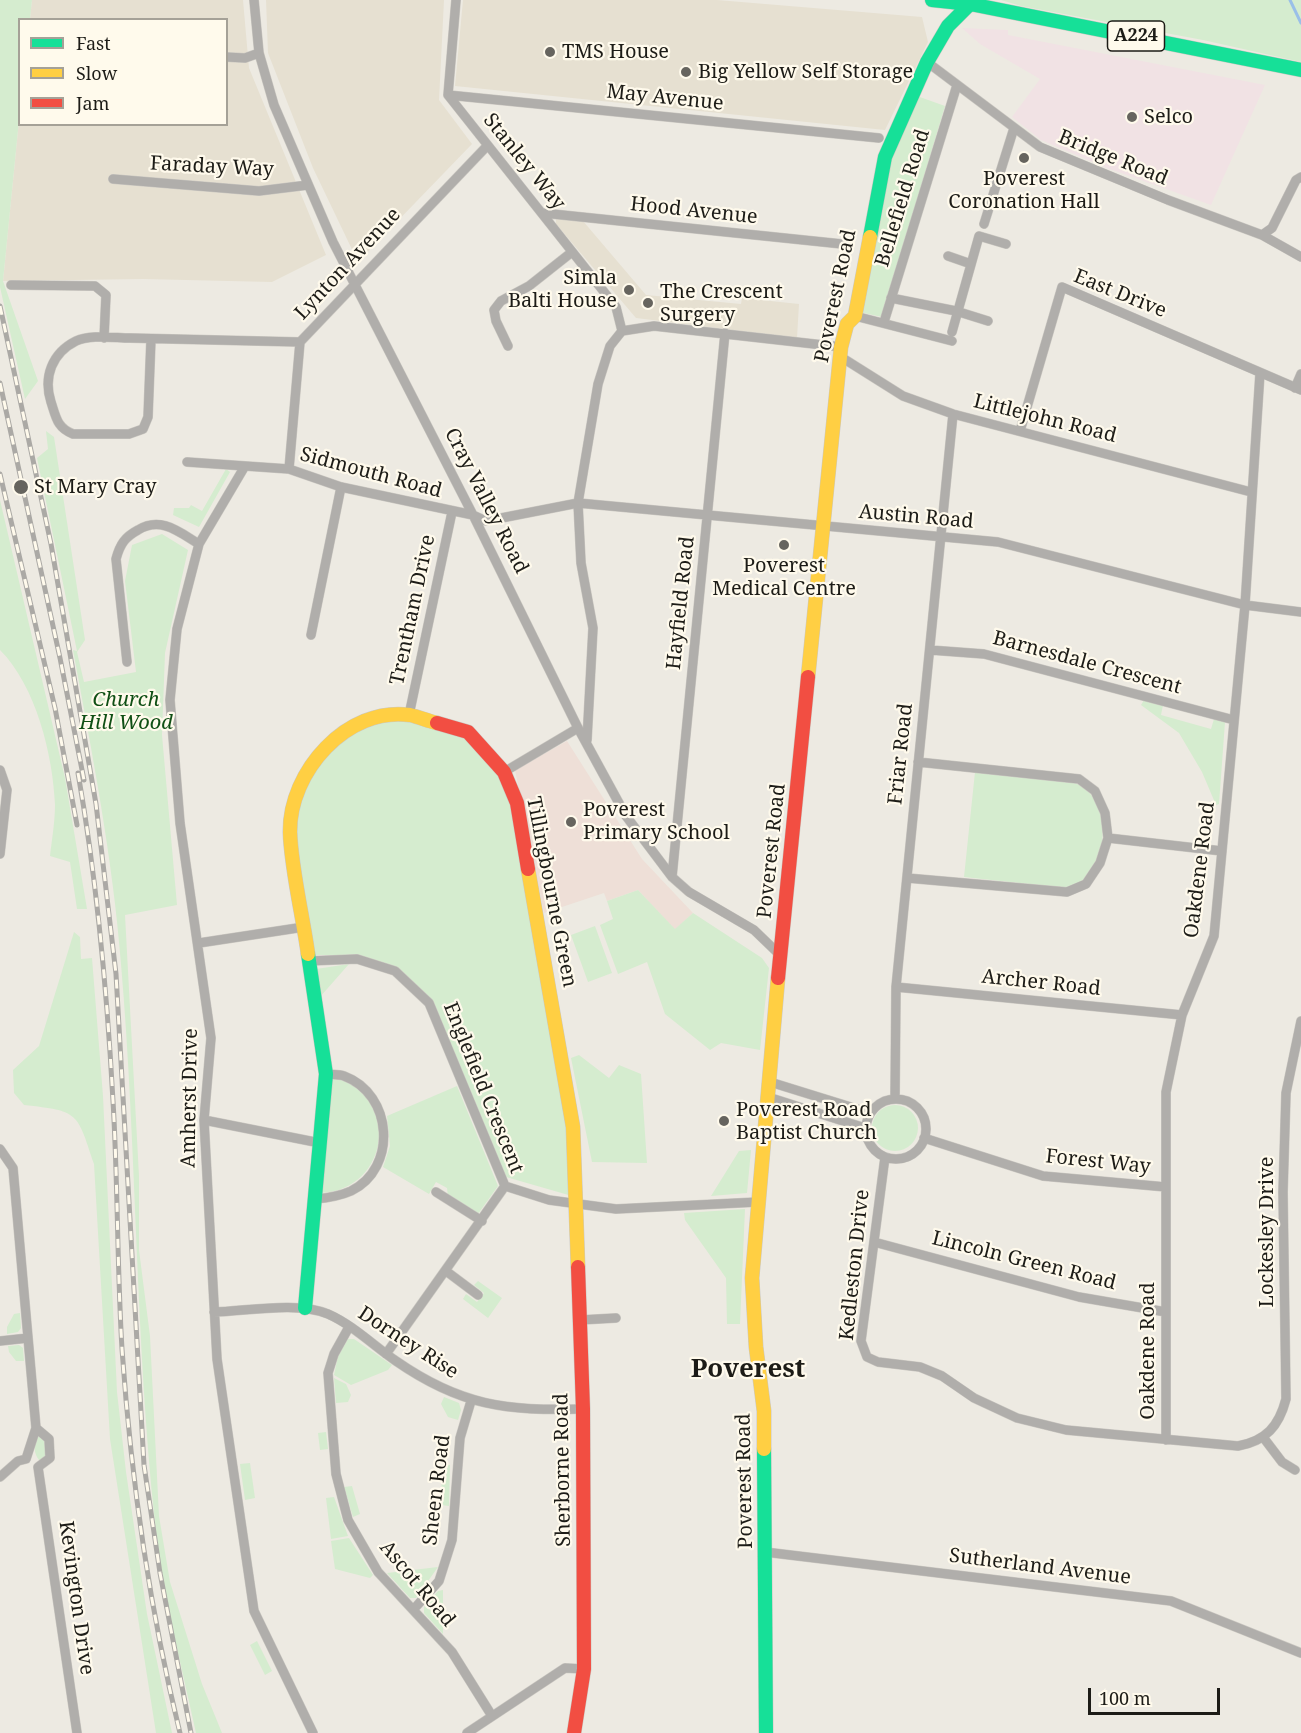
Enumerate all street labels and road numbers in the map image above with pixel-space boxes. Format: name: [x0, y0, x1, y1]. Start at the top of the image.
road number: A224: [1108, 21, 1164, 51]
street label: May Avenue: [605, 80, 725, 116]
street label: Stanley Way: [478, 109, 570, 215]
street label: Bridge Road: [1055, 125, 1171, 191]
street label: Bellefield Road: [871, 126, 935, 270]
street label: Faraday Way: [150, 152, 274, 182]
street label: Hood Avenue: [629, 192, 759, 230]
street label: Lynton Avenue: [290, 203, 406, 325]
street label: Poverest Road: [810, 227, 862, 365]
street label: East Drive: [1070, 265, 1170, 323]
street label: Littlejohn Road: [971, 390, 1119, 448]
street label: Cray Valley Road: [439, 424, 533, 578]
street label: Sidmouth Road: [297, 443, 445, 503]
street label: Austin Road: [858, 500, 974, 534]
street label: Trentham Drive: [385, 533, 441, 687]
street label: Hayfield Road: [662, 535, 700, 671]
street label: Barnesdale Crescent: [990, 626, 1184, 700]
street label: Friar Road: [884, 702, 918, 806]
street label: Poverest Road: [753, 782, 791, 920]
street label: Tillingbourne Green: [521, 795, 581, 989]
street label: Oakdene Road: [1180, 800, 1220, 940]
street label: Archer Road: [980, 965, 1102, 1001]
street label: Englefield Crescent: [438, 999, 528, 1177]
street label: Amherst Drive: [177, 1028, 203, 1168]
street label: Forest Way: [1044, 1145, 1152, 1179]
street label: Lockesley Drive: [1255, 1157, 1279, 1307]
street label: Kedleston Drive: [835, 1188, 875, 1342]
street label: Lincoln Green Road: [929, 1227, 1119, 1295]
street label: Oakdene Road: [1136, 1282, 1160, 1420]
street label: Dorney Rise: [353, 1302, 463, 1384]
street label: Sherborne Road: [550, 1393, 576, 1547]
street label: Poverest Road: [732, 1413, 758, 1549]
street label: Sheen Road: [418, 1433, 456, 1547]
street label: Kevington Drive: [53, 1519, 99, 1677]
street label: Ascot Road: [374, 1536, 460, 1632]
street label: Sutherland Avenue: [948, 1544, 1132, 1590]

